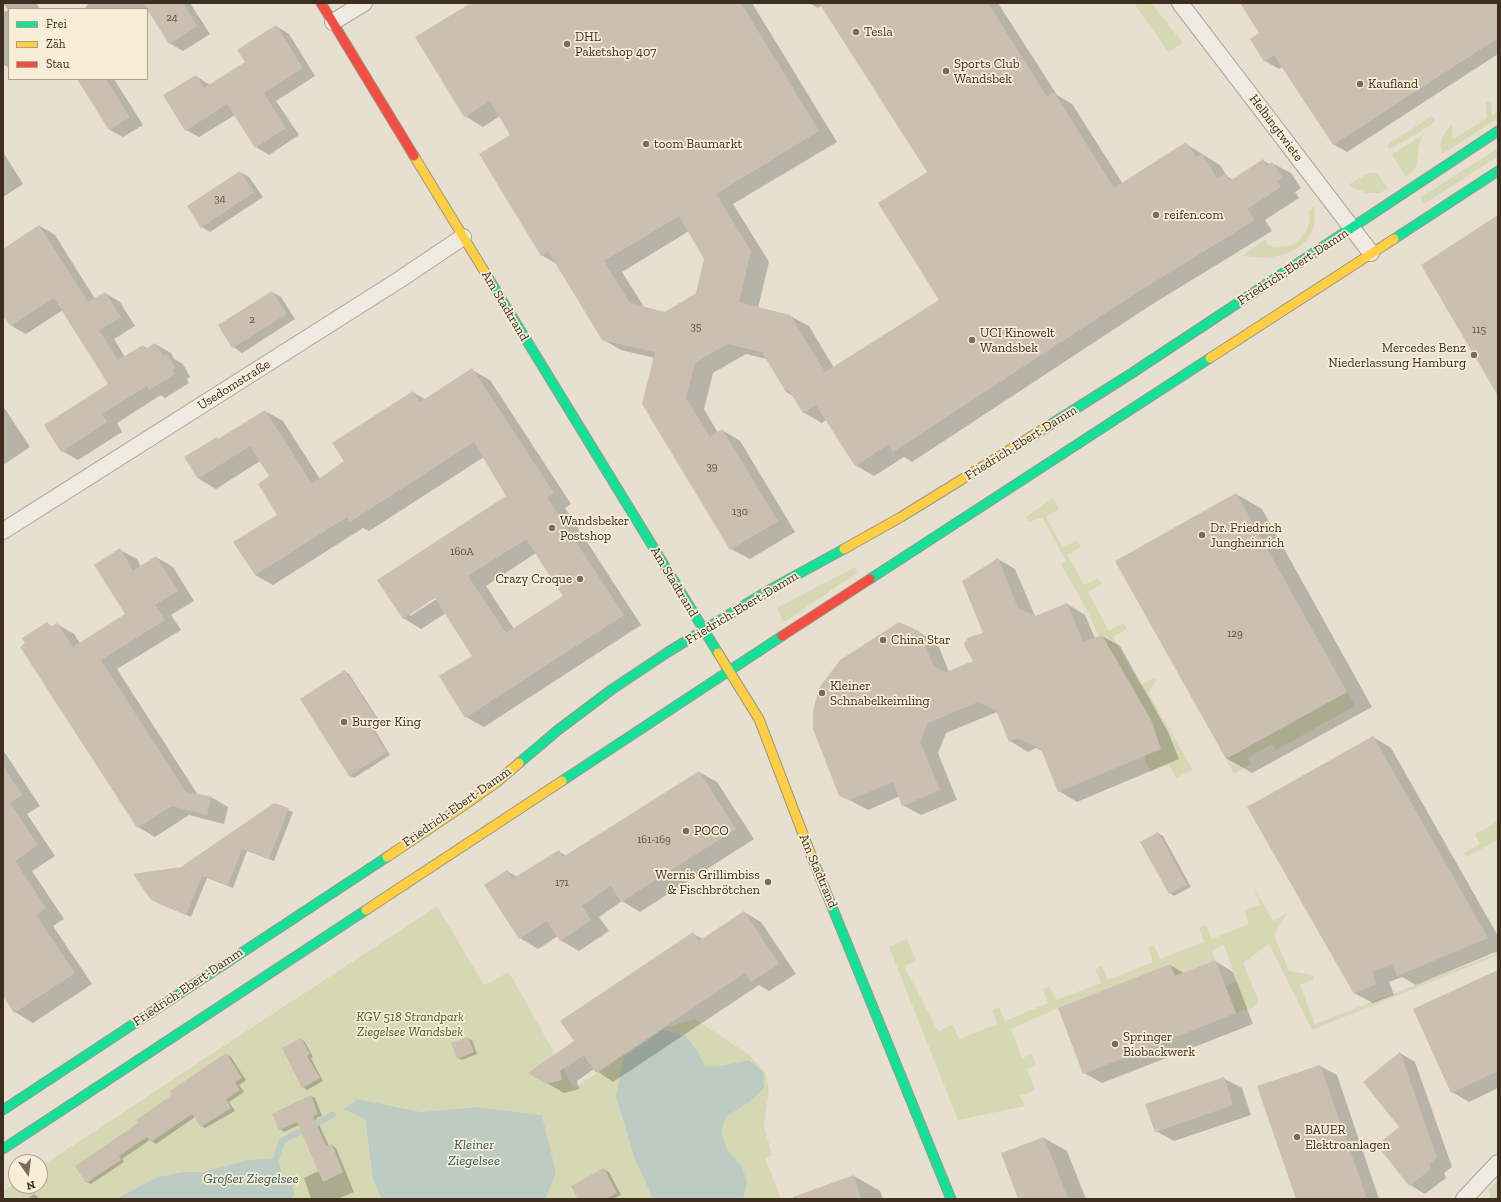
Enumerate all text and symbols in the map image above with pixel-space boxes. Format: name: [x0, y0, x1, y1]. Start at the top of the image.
legend: [8, 8, 148, 80]
house number: 24: [166, 11, 178, 25]
text: Frei: [46, 17, 67, 31]
place label: Tesla: [864, 24, 893, 40]
marker: Tesla: [851, 27, 861, 37]
place label: DHL Paketshop 407: [575, 29, 656, 60]
text: Zäh: [46, 37, 65, 51]
marker: DHL Paketshop 407: [562, 39, 572, 49]
place label: Sports Club Wandsbek: [954, 56, 1020, 87]
text: Stau: [46, 57, 69, 71]
marker: Sports Club Wandsbek: [941, 66, 951, 76]
place label: Kaufland: [1368, 76, 1418, 92]
marker: Kaufland: [1355, 79, 1365, 89]
street label: Helbingtwiete: [1246, 91, 1306, 165]
place label: toom Baumarkt: [654, 136, 742, 152]
marker: toom Baumarkt: [641, 139, 651, 149]
house number: 34: [214, 192, 226, 206]
place label: reifen.com: [1164, 207, 1223, 223]
marker: reifen.com: [1151, 210, 1161, 220]
street label: Friedrich-Ebert-Damm: [1235, 225, 1351, 309]
street label: Am Stadtrand: [478, 268, 532, 344]
house number: 2: [249, 313, 255, 327]
house number: 35: [690, 320, 702, 334]
house number: 115: [1472, 323, 1486, 337]
place label: UCI Kinowelt Wandsbek: [980, 325, 1055, 356]
marker: UCI Kinowelt Wandsbek: [967, 335, 977, 345]
place label: Mercedes Benz Niederlassung Hamburg: [1328, 340, 1466, 371]
marker: Mercedes Benz Niederlassung Hamburg: [1469, 350, 1479, 360]
street label: Usedomstraße: [195, 356, 273, 414]
street label: Friedrich-Ebert-Damm: [962, 402, 1080, 484]
house number: 39: [706, 460, 718, 474]
house number: 130: [732, 505, 748, 519]
place label: Wandsbeker Postshop: [560, 513, 629, 544]
place label: Dr. Friedrich Jungheinrich: [1210, 520, 1284, 551]
marker: Wandsbeker Postshop: [547, 523, 557, 533]
marker: Dr. Friedrich Jungheinrich: [1197, 530, 1207, 540]
street label: Am Stadtrand: [647, 544, 701, 620]
house number: 160A: [450, 545, 474, 559]
street label: Friedrich-Ebert-Damm: [683, 568, 801, 648]
place label: Crazy Croque: [495, 571, 572, 587]
marker: Crazy Croque: [575, 574, 585, 584]
house number: 129: [1227, 627, 1243, 641]
place label: China Star: [891, 632, 950, 648]
marker: China Star: [878, 635, 888, 645]
place label: Kleiner Schnabelkeimling: [830, 678, 930, 709]
marker: Kleiner Schnabelkeimling: [817, 688, 827, 698]
place label: Burger King: [352, 714, 421, 730]
marker: Burger King: [339, 717, 349, 727]
street label: Friedrich-Ebert-Damm: [400, 764, 514, 850]
place label: POCO: [694, 823, 729, 839]
marker: POCO: [681, 826, 691, 836]
street label: Am Stadtrand: [795, 832, 841, 910]
house number: 161-169: [637, 833, 671, 847]
place label: Wernis Grillimbiss & Fischbrötchen: [655, 867, 760, 898]
house number: 171: [555, 876, 569, 890]
marker: Wernis Grillimbiss & Fischbrötchen: [763, 877, 773, 887]
street label: Friedrich-Ebert-Damm: [130, 944, 246, 1030]
park label: KGV 518 Strandpark Ziegelsee Wandsbek: [356, 1009, 464, 1040]
place label: Springer Biobackwerk: [1123, 1029, 1195, 1060]
marker: Springer Biobackwerk: [1110, 1039, 1120, 1049]
place label: BAUER Elektroanlagen: [1305, 1122, 1390, 1153]
marker: BAUER Elektroanlagen: [1292, 1132, 1302, 1142]
water label: Kleiner Ziegelsee: [448, 1137, 500, 1170]
north arrow: [8, 1154, 48, 1194]
water label: Großer Ziegelsee: [203, 1171, 299, 1187]
text: N: [25, 1178, 36, 1192]

